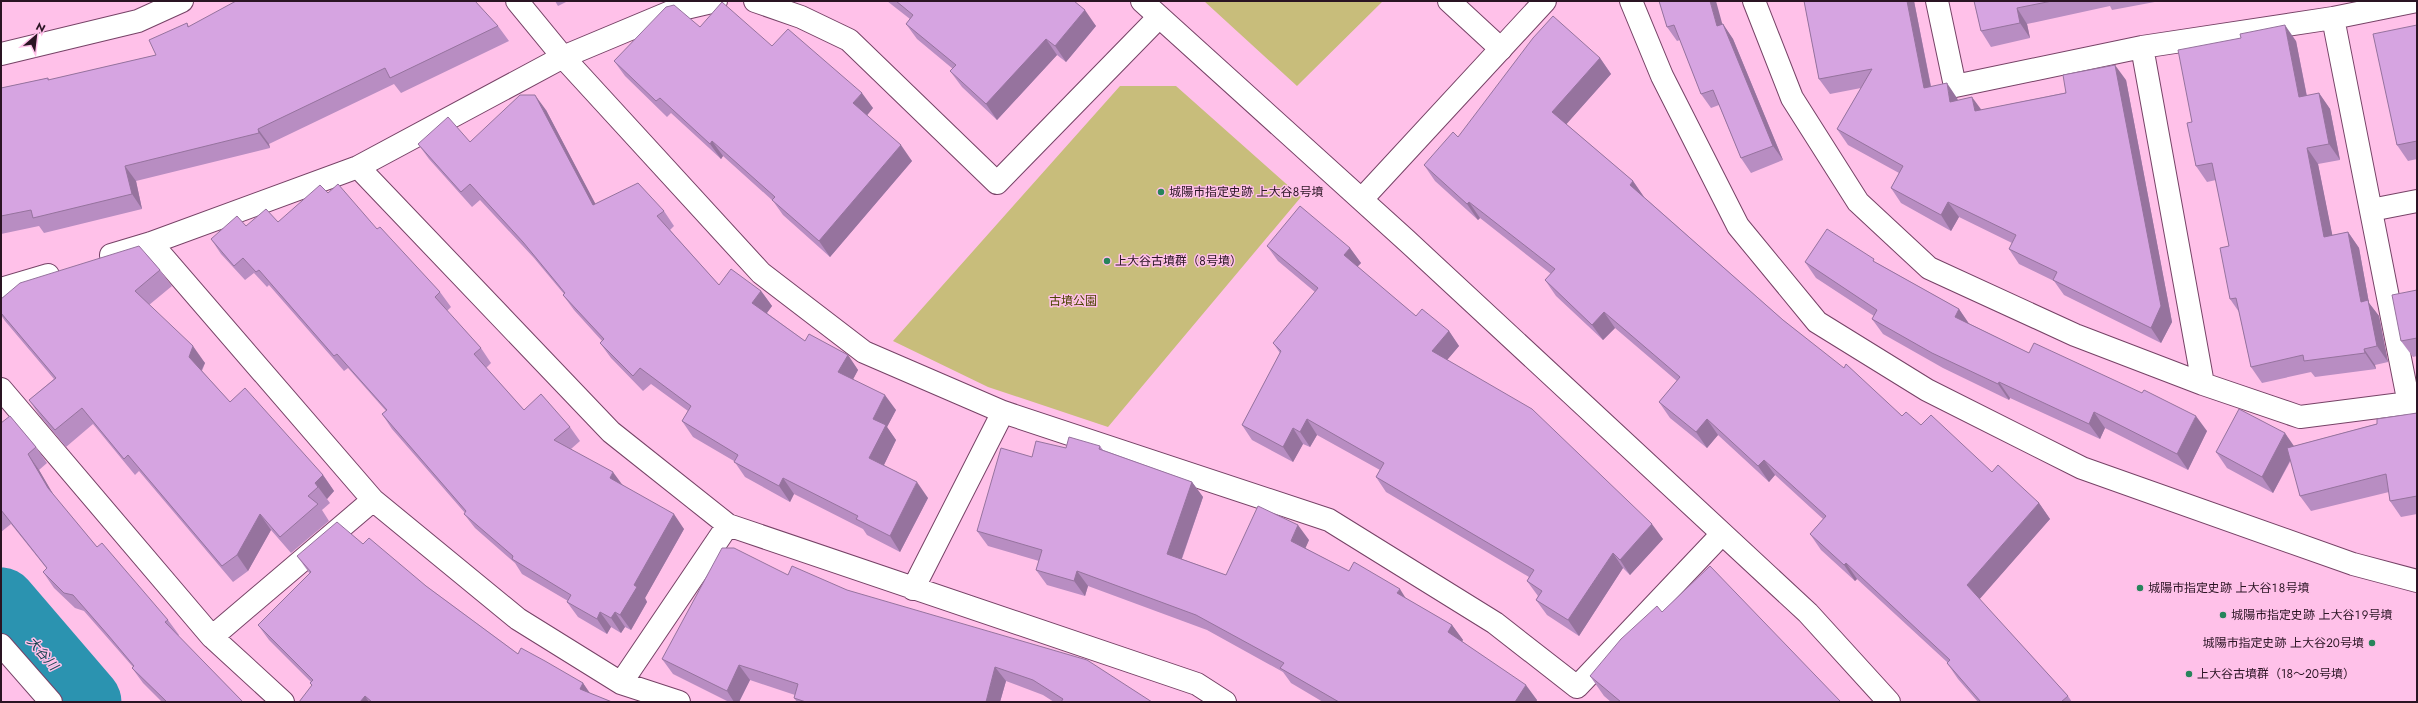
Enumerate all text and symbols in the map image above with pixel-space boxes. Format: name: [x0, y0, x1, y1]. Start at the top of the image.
north arrow: [16, 16, 56, 56]
text: N: [33, 18, 48, 36]
place label: 城陽市指定史跡 上大谷８号墳: [1169, 183, 1324, 201]
marker: 城陽市指定史跡 上大谷８号墳: [1156, 187, 1166, 197]
place label: 上大谷古墳群（８号墳）: [1115, 252, 1242, 270]
marker: 上大谷古墳群（８号墳）: [1102, 256, 1112, 266]
park label: 古墳公園: [1049, 292, 1097, 310]
place label: 城陽市指定史跡 上大谷１８号墳: [2148, 579, 2310, 597]
marker: 城陽市指定史跡 上大谷１８号墳: [2135, 583, 2145, 593]
place label: 城陽市指定史跡 上大谷１９号墳: [2231, 606, 2393, 624]
marker: 城陽市指定史跡 上大谷１９号墳: [2218, 610, 2228, 620]
water label: 大谷川: [23, 632, 64, 676]
place label: 城陽市指定史跡 上大谷２０号墳: [2202, 634, 2364, 652]
marker: 城陽市指定史跡 上大谷２０号墳: [2367, 638, 2377, 648]
place label: 上大谷古墳群（18～20号墳）: [2197, 665, 2355, 683]
marker: 上大谷古墳群（18～20号墳）: [2184, 669, 2194, 679]

